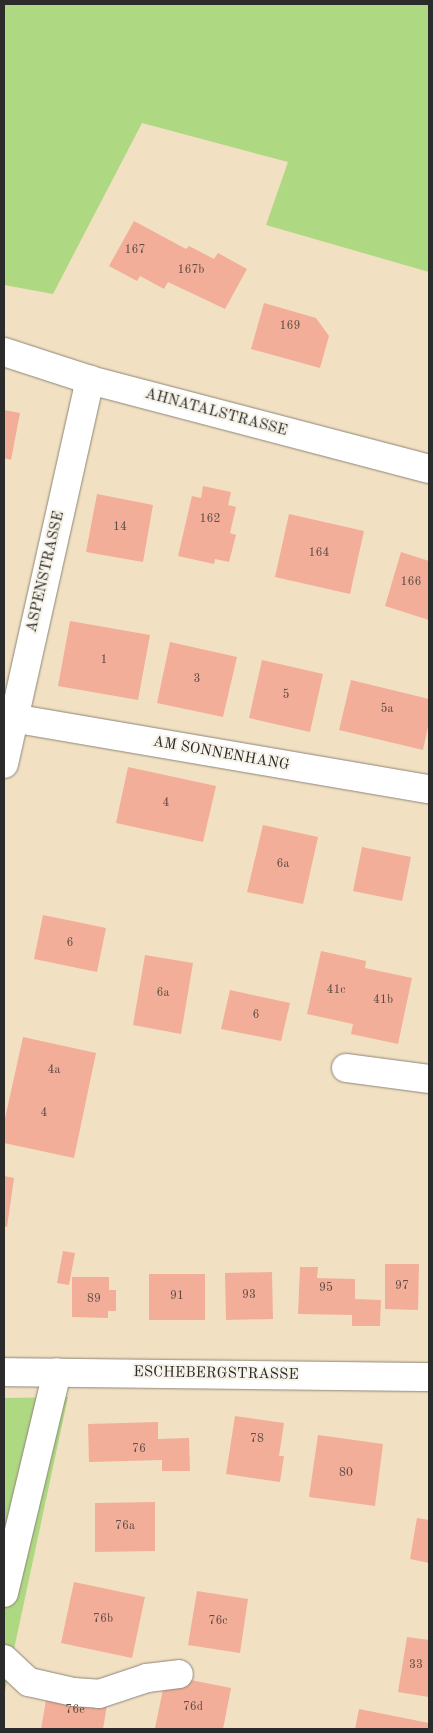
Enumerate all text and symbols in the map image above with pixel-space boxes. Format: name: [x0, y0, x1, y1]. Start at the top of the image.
house number: 167: [125, 244, 145, 258]
house number: 167b: [177, 264, 205, 278]
house number: 169: [280, 320, 300, 334]
street label: AHNATALSTRASSE: [143, 385, 289, 441]
street label: ASPENSTRASSE: [23, 510, 69, 634]
house number: 162: [200, 513, 220, 527]
house number: 14: [113, 521, 127, 535]
house number: 164: [309, 547, 329, 561]
house number: 166: [401, 576, 421, 590]
house number: 1: [101, 654, 107, 668]
house number: 3: [194, 673, 200, 687]
house number: 5: [283, 689, 289, 703]
house number: 5a: [381, 703, 393, 717]
street label: AM SONNENHANG: [151, 733, 291, 775]
house number: 4: [163, 797, 169, 811]
house number: 6a: [277, 858, 289, 872]
house number: 6: [67, 937, 73, 951]
house number: 41c: [326, 984, 346, 998]
house number: 6a: [157, 987, 169, 1001]
house number: 41b: [373, 994, 393, 1008]
house number: 6: [253, 1009, 259, 1023]
house number: 4a: [48, 1064, 60, 1078]
house number: 4: [41, 1107, 47, 1121]
house number: 97: [395, 1280, 409, 1294]
house number: 95: [319, 1282, 333, 1296]
house number: 93: [242, 1289, 256, 1303]
house number: 91: [170, 1290, 184, 1304]
house number: 89: [87, 1293, 101, 1307]
street label: ESCHEBERGSTRASSE: [133, 1364, 299, 1384]
house number: 78: [250, 1433, 264, 1447]
house number: 76: [132, 1443, 146, 1457]
house number: 80: [339, 1467, 353, 1481]
house number: 76a: [115, 1520, 135, 1534]
house number: 76b: [93, 1613, 113, 1627]
house number: 76c: [208, 1615, 228, 1629]
house number: 33: [409, 1659, 423, 1673]
house number: 76d: [183, 1701, 203, 1715]
house number: 76e: [65, 1704, 85, 1718]

